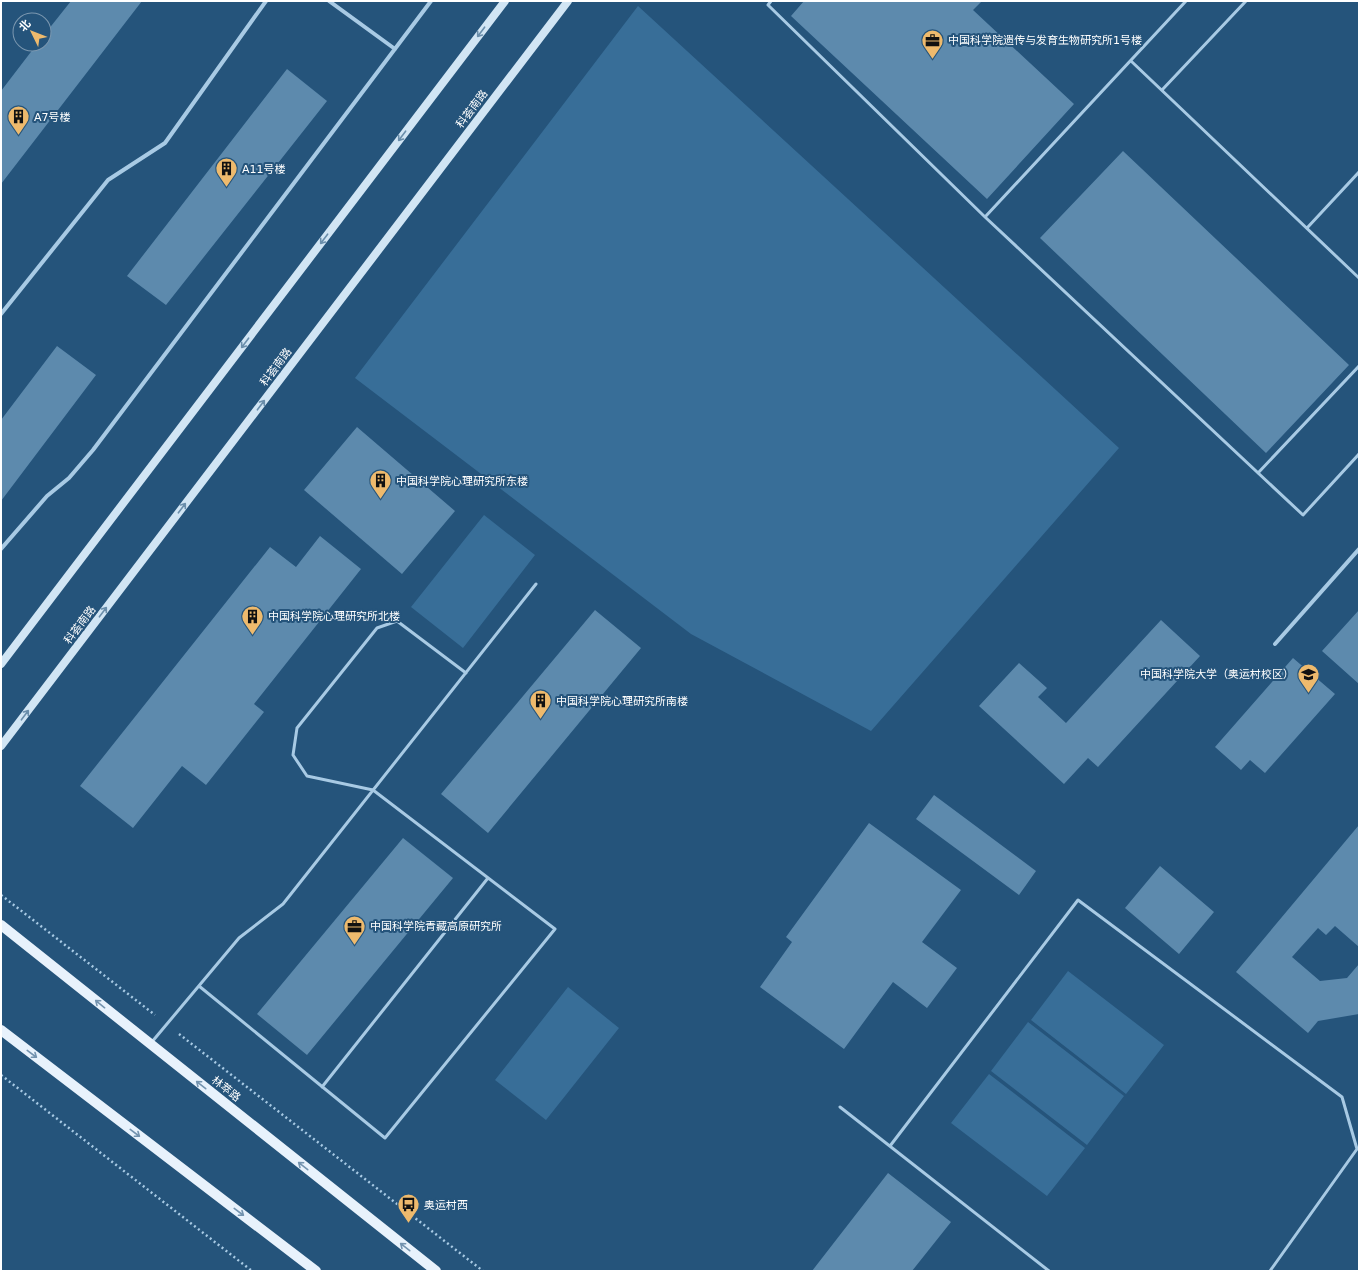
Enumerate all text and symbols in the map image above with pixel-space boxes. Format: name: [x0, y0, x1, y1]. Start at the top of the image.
north arrow: [12, 12, 52, 52]
text: 北: [17, 17, 34, 34]
one-way arrow: [477, 26, 485, 37]
office icon: 中国科学院遗传与发育生物研究所1号楼: [919, 27, 945, 60]
place label: 中国科学院遗传与发育生物研究所1号楼: [948, 34, 1142, 47]
street label: 科荟南路: [454, 88, 490, 130]
building icon: A7号楼: [6, 104, 32, 137]
place label: A7号楼: [34, 111, 71, 124]
one-way arrow: [398, 130, 407, 141]
building icon: A11号楼: [213, 156, 239, 189]
place label: A11号楼: [242, 163, 286, 176]
one-way arrow: [320, 234, 328, 245]
one-way arrow: [241, 337, 249, 348]
street label: 科荟南路: [258, 346, 294, 388]
one-way arrow: [257, 399, 265, 410]
building icon: 中国科学院心理研究所东楼: [367, 468, 393, 501]
place label: 中国科学院心理研究所东楼: [396, 475, 528, 488]
one-way arrow: [178, 503, 186, 514]
building icon: 中国科学院心理研究所北楼: [240, 603, 266, 636]
street label: 科荟南路: [62, 604, 98, 646]
one-way arrow: [99, 606, 108, 617]
place label: 中国科学院心理研究所北楼: [268, 610, 400, 623]
school or university icon: 中国科学院大学（奥运村校区）: [1296, 661, 1322, 694]
place label: 中国科学院大学（奥运村校区）: [1140, 668, 1294, 681]
building icon: 中国科学院心理研究所南楼: [528, 688, 554, 721]
place label: 中国科学院心理研究所南楼: [556, 695, 688, 708]
one-way arrow: [20, 710, 29, 721]
office icon: 中国科学院青藏高原研究所: [342, 913, 368, 946]
place label: 中国科学院青藏高原研究所: [370, 920, 502, 933]
one-way arrow: [94, 1000, 105, 1008]
one-way arrow: [26, 1050, 37, 1058]
street label: 林萃路: [209, 1074, 243, 1104]
one-way arrow: [196, 1081, 207, 1089]
one-way arrow: [130, 1129, 141, 1137]
one-way arrow: [298, 1162, 309, 1170]
bus stop icon: 奥运村西: [396, 1192, 422, 1225]
place label: 奥运村西: [424, 1199, 468, 1212]
one-way arrow: [233, 1207, 244, 1216]
one-way arrow: [400, 1242, 411, 1251]

